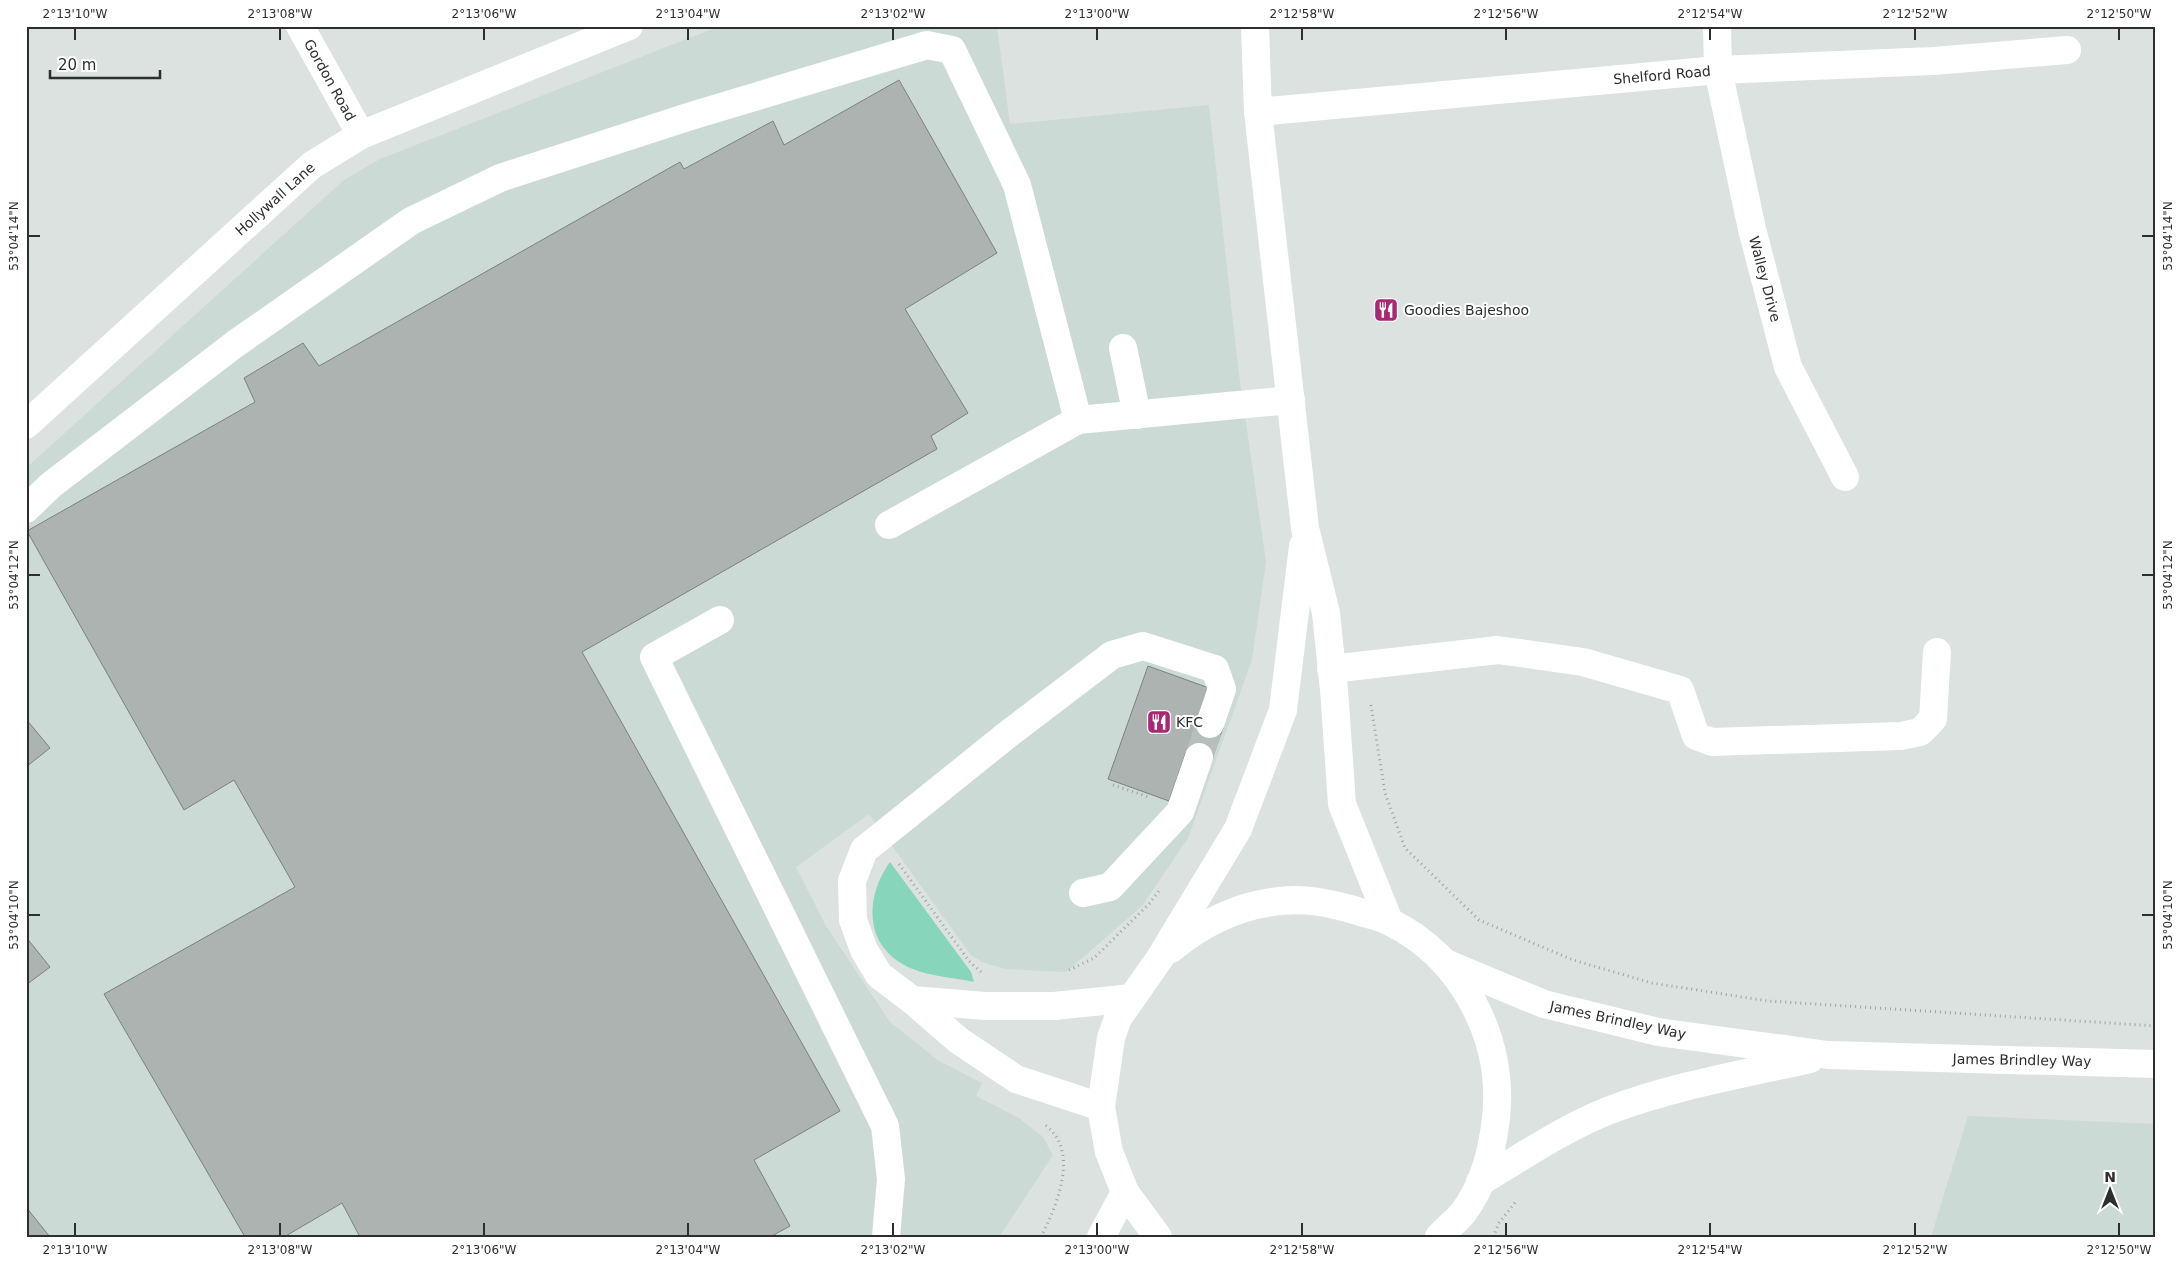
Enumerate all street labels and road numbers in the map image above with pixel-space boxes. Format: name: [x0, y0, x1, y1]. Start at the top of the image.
street label: Gordon Road: [301, 36, 359, 124]
street label: Shelford Road: [1613, 63, 1711, 87]
street label: Hollywall Lane: [232, 159, 318, 239]
street label: Walley Drive: [1746, 234, 1784, 324]
street label: James Brindley Way: [1547, 998, 1688, 1042]
street label: James Brindley Way: [1951, 1051, 2092, 1069]

